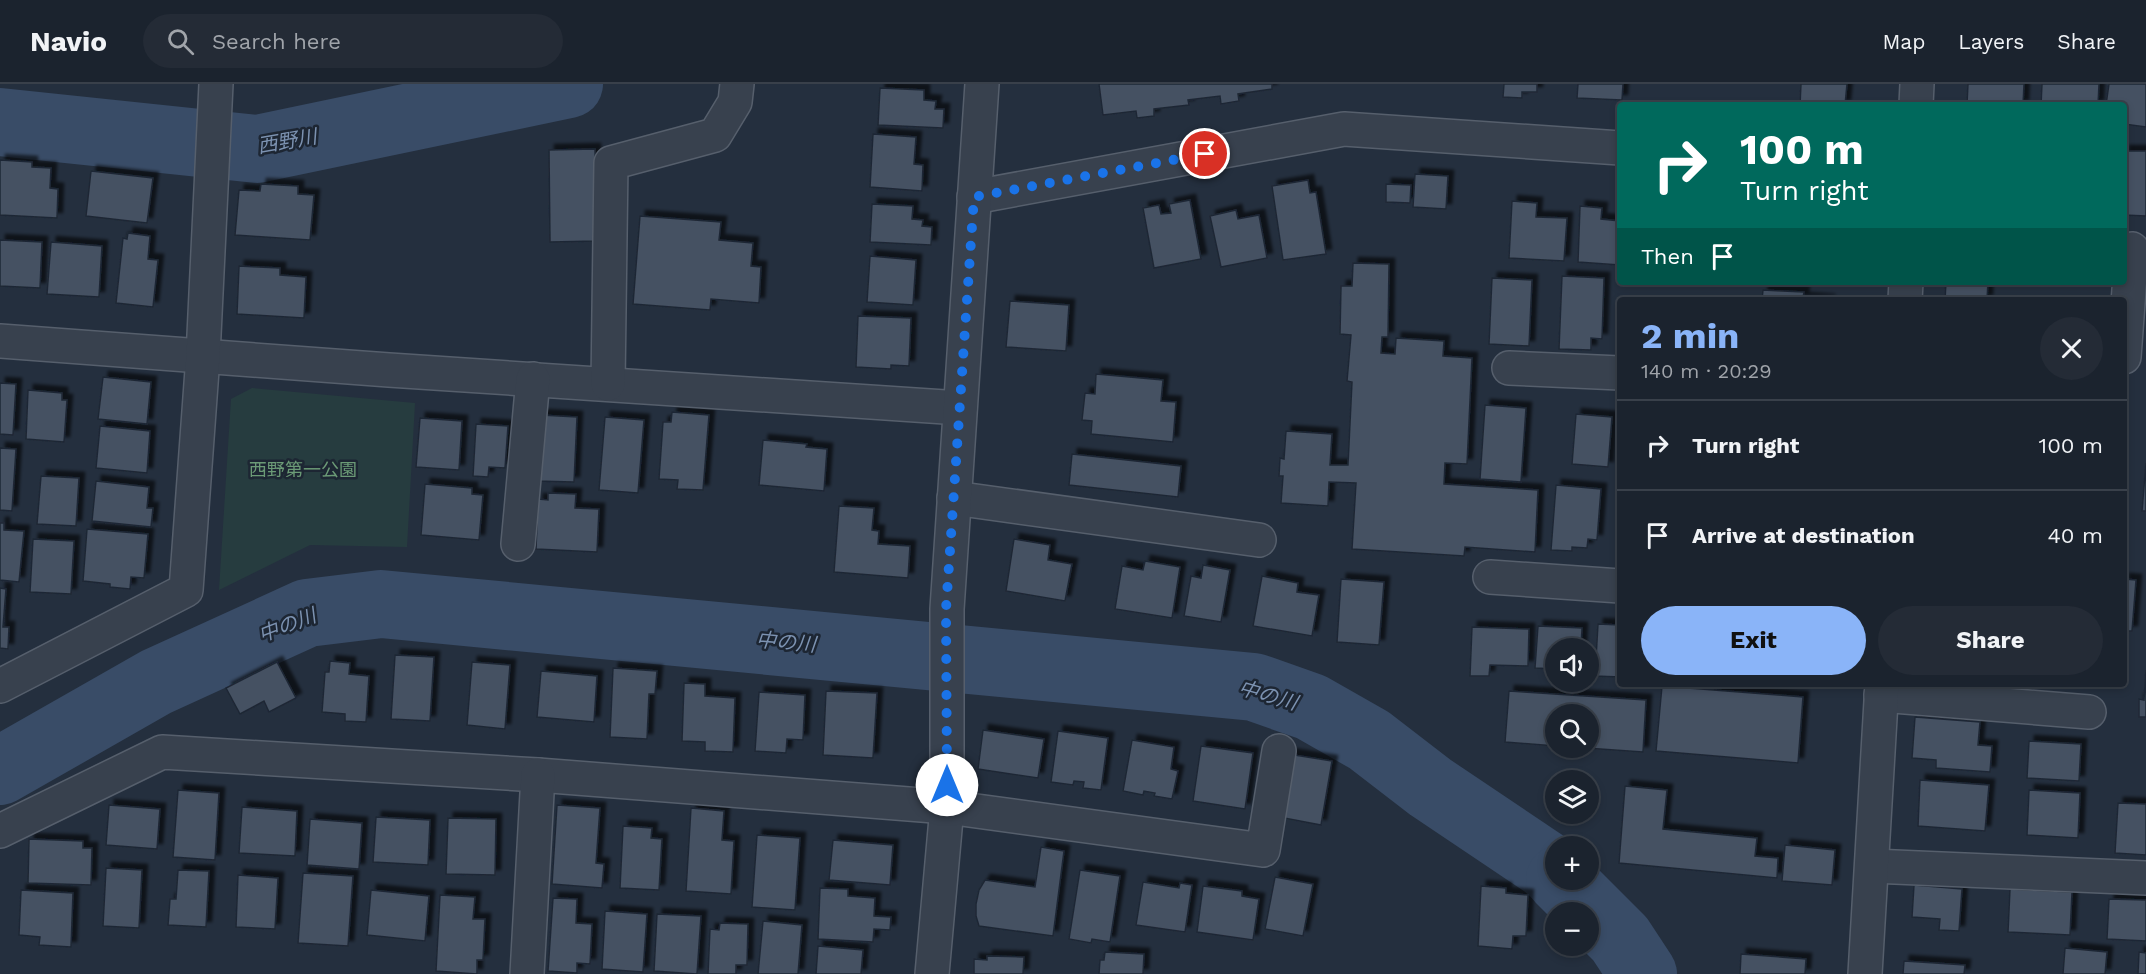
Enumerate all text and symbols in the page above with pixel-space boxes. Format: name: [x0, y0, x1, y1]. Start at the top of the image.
search box: [143, 14, 563, 68]
text: Navio: [30, 25, 107, 58]
icon: search: [164, 25, 197, 58]
text: Search here: [212, 29, 341, 54]
text: Map: [1882, 29, 1925, 54]
text: Layers: [1958, 29, 2024, 54]
text: Share: [2057, 29, 2116, 54]
water label: 西野川: [255, 124, 321, 158]
text: 100 m: [1740, 125, 1864, 174]
icon: right: [1641, 126, 1719, 204]
pin: [1179, 128, 1230, 179]
icon: arrive: [1188, 137, 1221, 170]
text: Turn right: [1740, 175, 1869, 207]
icon: arrive: [1706, 240, 1739, 273]
text: Then: [1641, 244, 1694, 269]
text: 2 min: [1641, 315, 1739, 357]
button: close: [2040, 317, 2103, 380]
text: 140 m · 20:29: [1641, 359, 1772, 383]
icon: right: [1641, 429, 1674, 462]
text: Turn right: [1692, 433, 1799, 458]
text: 100 m: [2039, 433, 2103, 458]
park label: 西野第一公園: [249, 459, 357, 480]
icon: arrive: [1641, 519, 1674, 552]
text: Arrive at destination: [1692, 523, 1915, 548]
text: 40 m: [2047, 523, 2103, 548]
water label: 中の川: [255, 602, 321, 647]
button: Exit: [1641, 606, 1866, 675]
button: Share: [1878, 606, 2103, 675]
water label: 中の川: [755, 627, 819, 657]
map controls: [1545, 638, 1599, 956]
button: sound: [1545, 638, 1599, 692]
water label: 中の川: [1236, 675, 1302, 715]
button: search: [1545, 704, 1599, 758]
position arrow: [915, 753, 979, 817]
button: layers: [1545, 770, 1599, 824]
button: +: [1545, 836, 1599, 890]
button: −: [1545, 902, 1599, 956]

